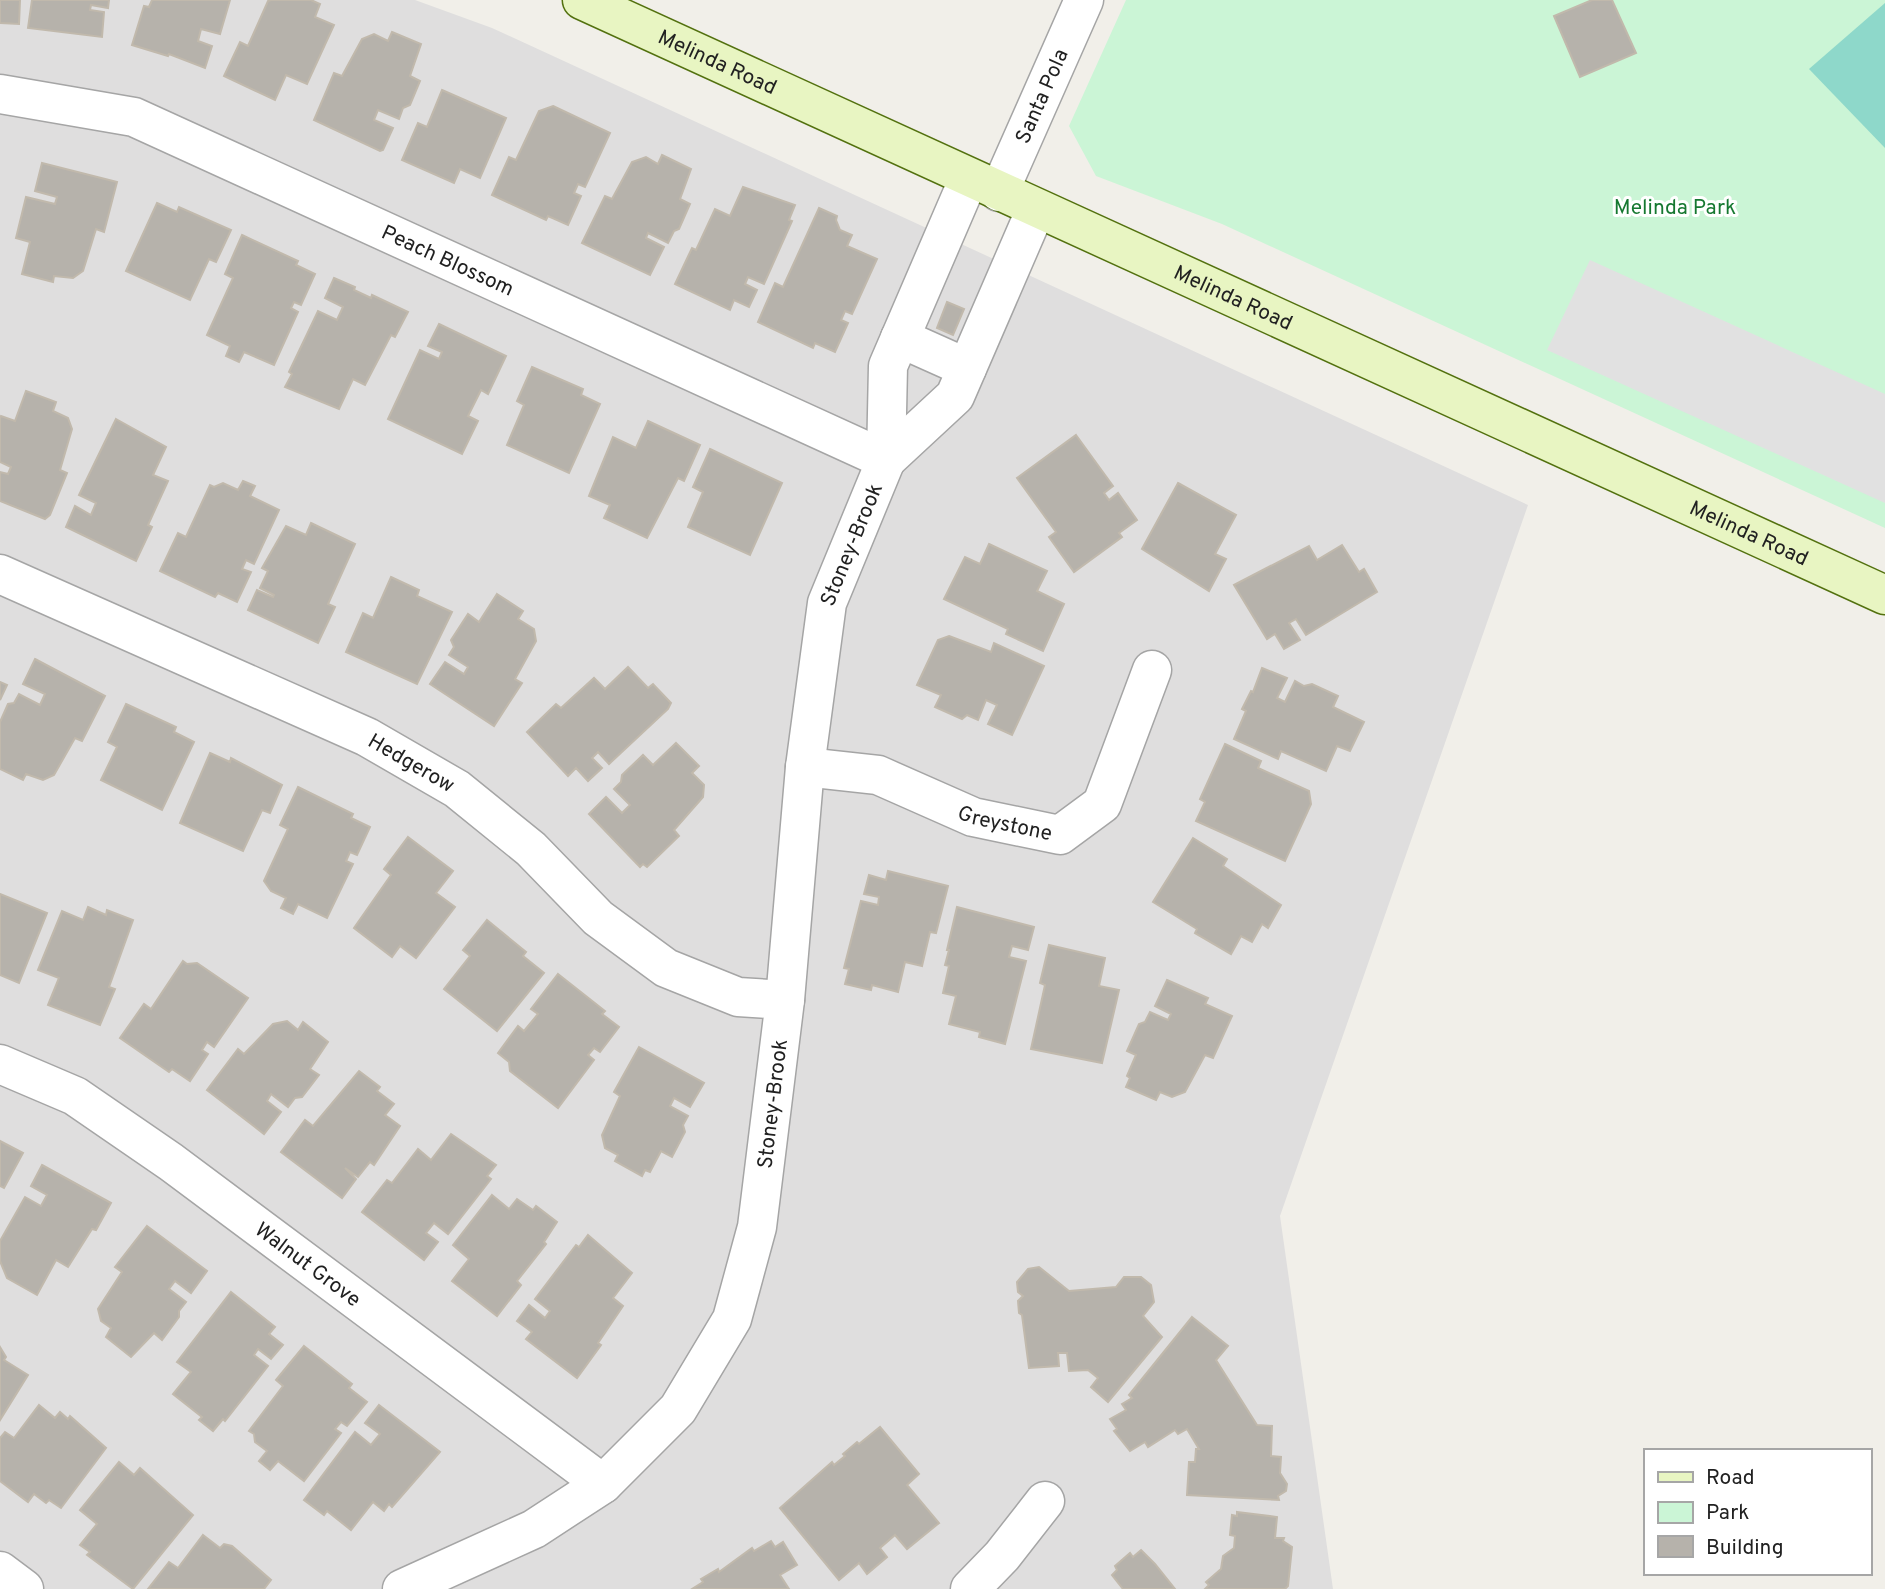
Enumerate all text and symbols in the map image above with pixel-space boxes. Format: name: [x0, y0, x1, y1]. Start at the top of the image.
street label: Melinda Road: [653, 24, 781, 102]
street label: Santa Pola: [1010, 45, 1076, 148]
park label: Melinda Park: [1614, 195, 1736, 222]
street label: Peach Blossom: [377, 220, 518, 303]
street label: Melinda Road: [1169, 260, 1296, 338]
street label: Stoney-Brook: [815, 480, 890, 611]
street label: Melinda Road: [1685, 495, 1812, 573]
street label: Hedgerow: [363, 728, 459, 800]
street label: Greystone: [953, 800, 1055, 848]
street label: Stoney-Brook: [752, 1037, 795, 1170]
street label: Walnut Grove: [249, 1217, 366, 1314]
legend: [1644, 1449, 1871, 1575]
text: Road: [1706, 1465, 1755, 1492]
text: Park: [1706, 1500, 1749, 1527]
text: Building: [1706, 1535, 1784, 1562]

